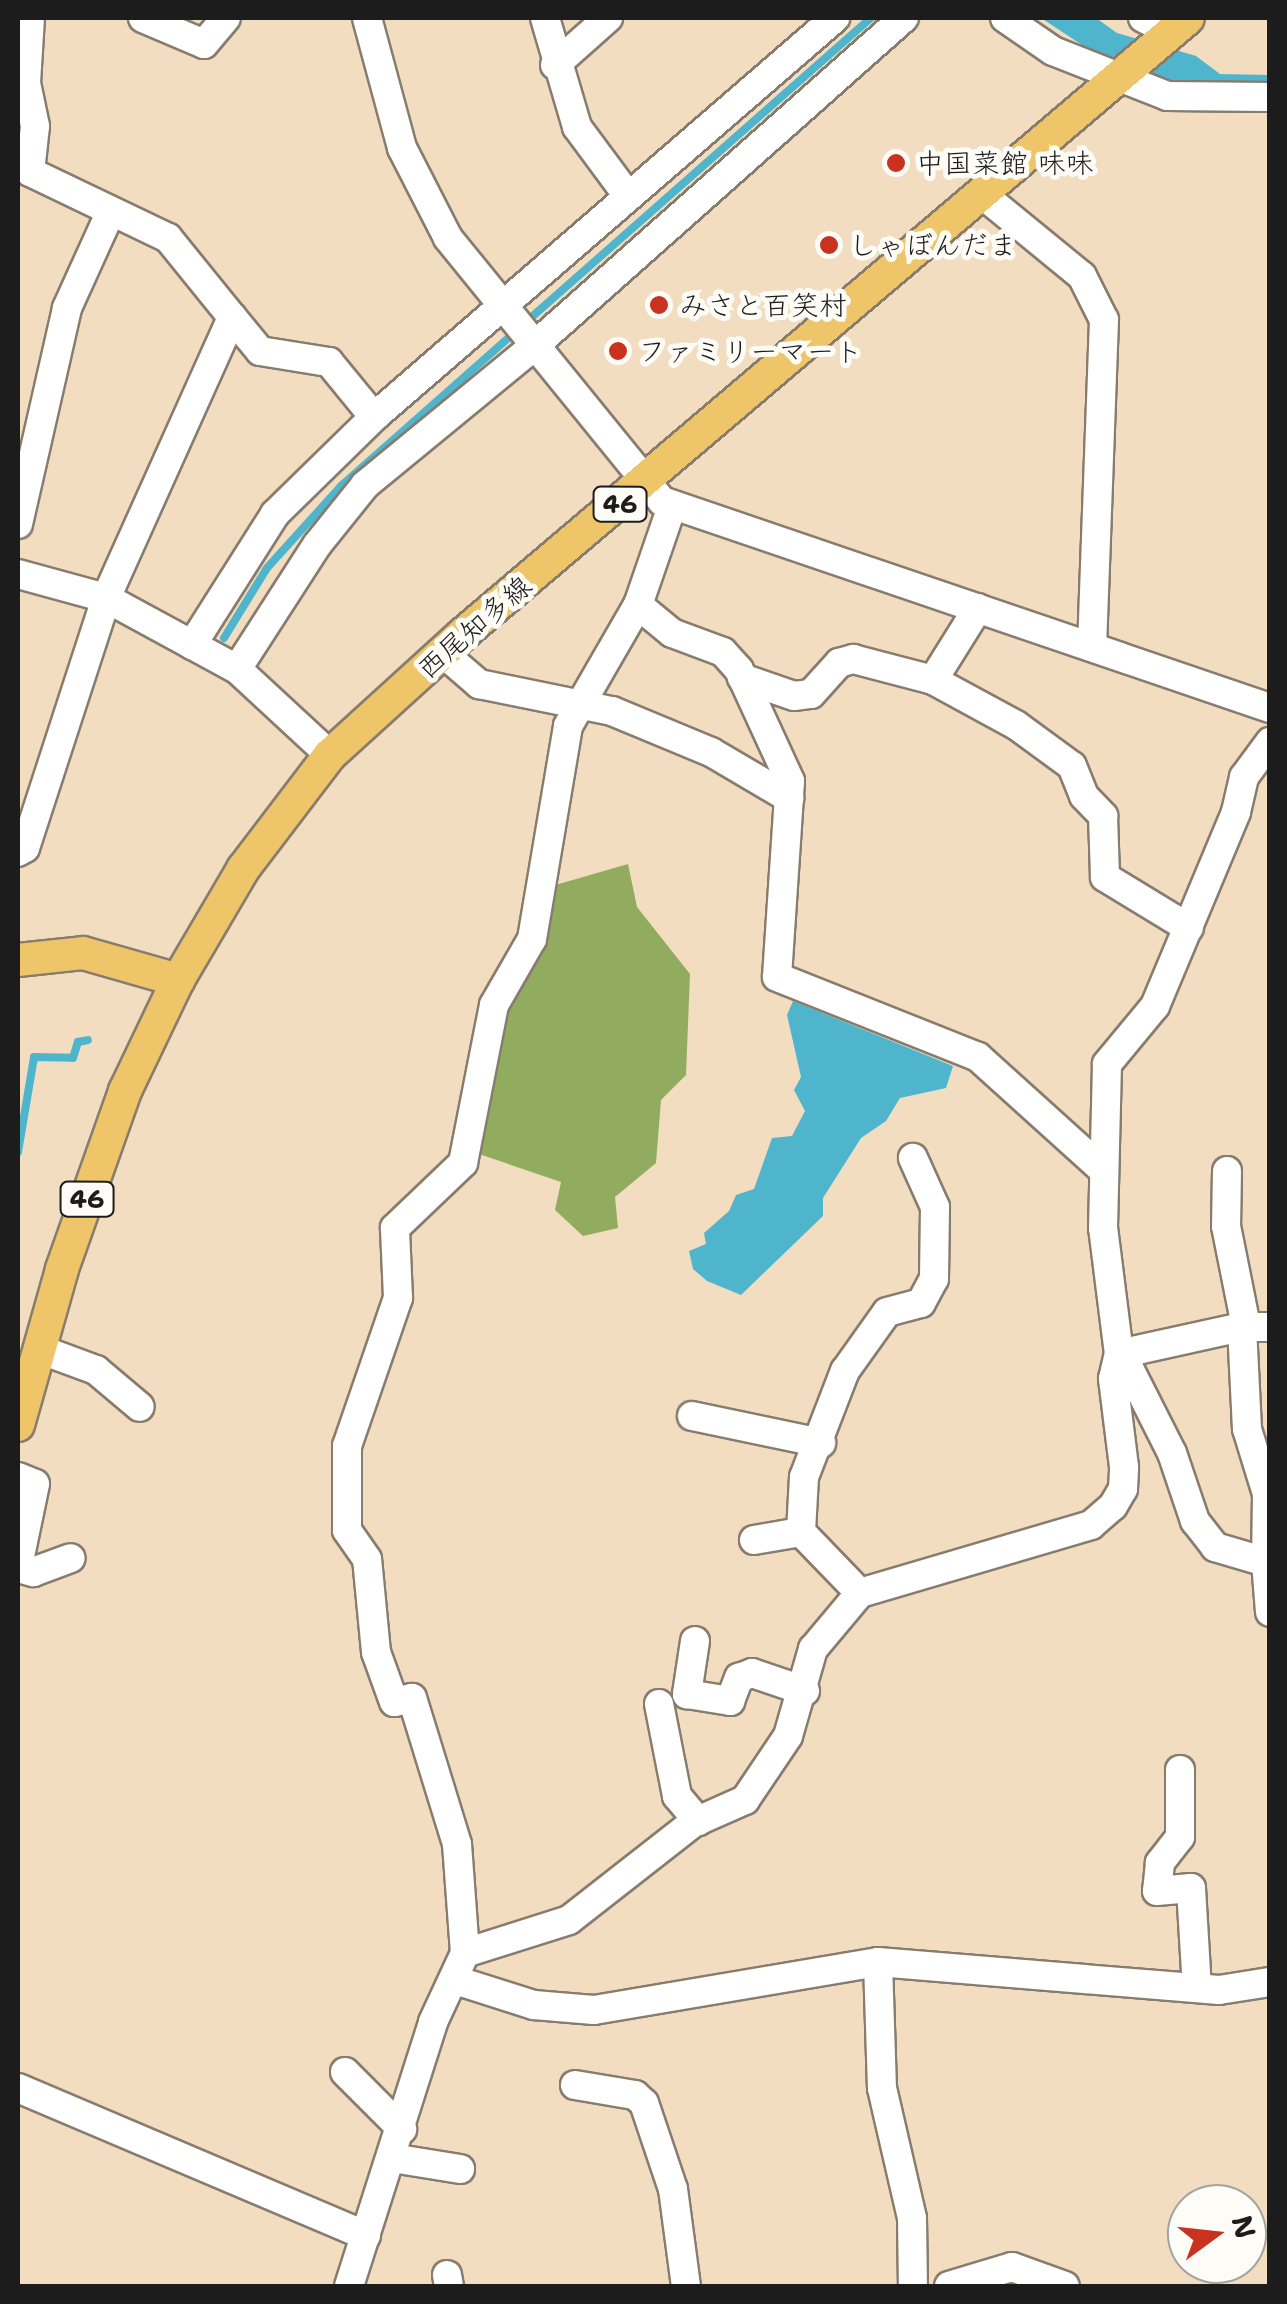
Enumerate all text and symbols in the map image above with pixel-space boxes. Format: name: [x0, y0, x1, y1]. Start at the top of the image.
place label: 中国菜館 味味: [916, 146, 1094, 180]
marker: 中国菜館 味味: [885, 152, 907, 174]
place label: しゃぼんだま: [849, 228, 1017, 262]
marker: しゃぼんだま: [818, 234, 840, 256]
place label: みさと百笑村: [679, 288, 847, 322]
marker: みさと百笑村: [648, 294, 670, 316]
place label: ファミリーマート: [638, 334, 862, 368]
marker: ファミリーマート: [607, 340, 629, 362]
road number: 46: [592, 484, 648, 524]
street label: 西尾知多線: [410, 568, 538, 686]
road number: 46: [59, 1179, 114, 1219]
north arrow: [1167, 2184, 1267, 2284]
text: N: [1223, 2211, 1265, 2242]

